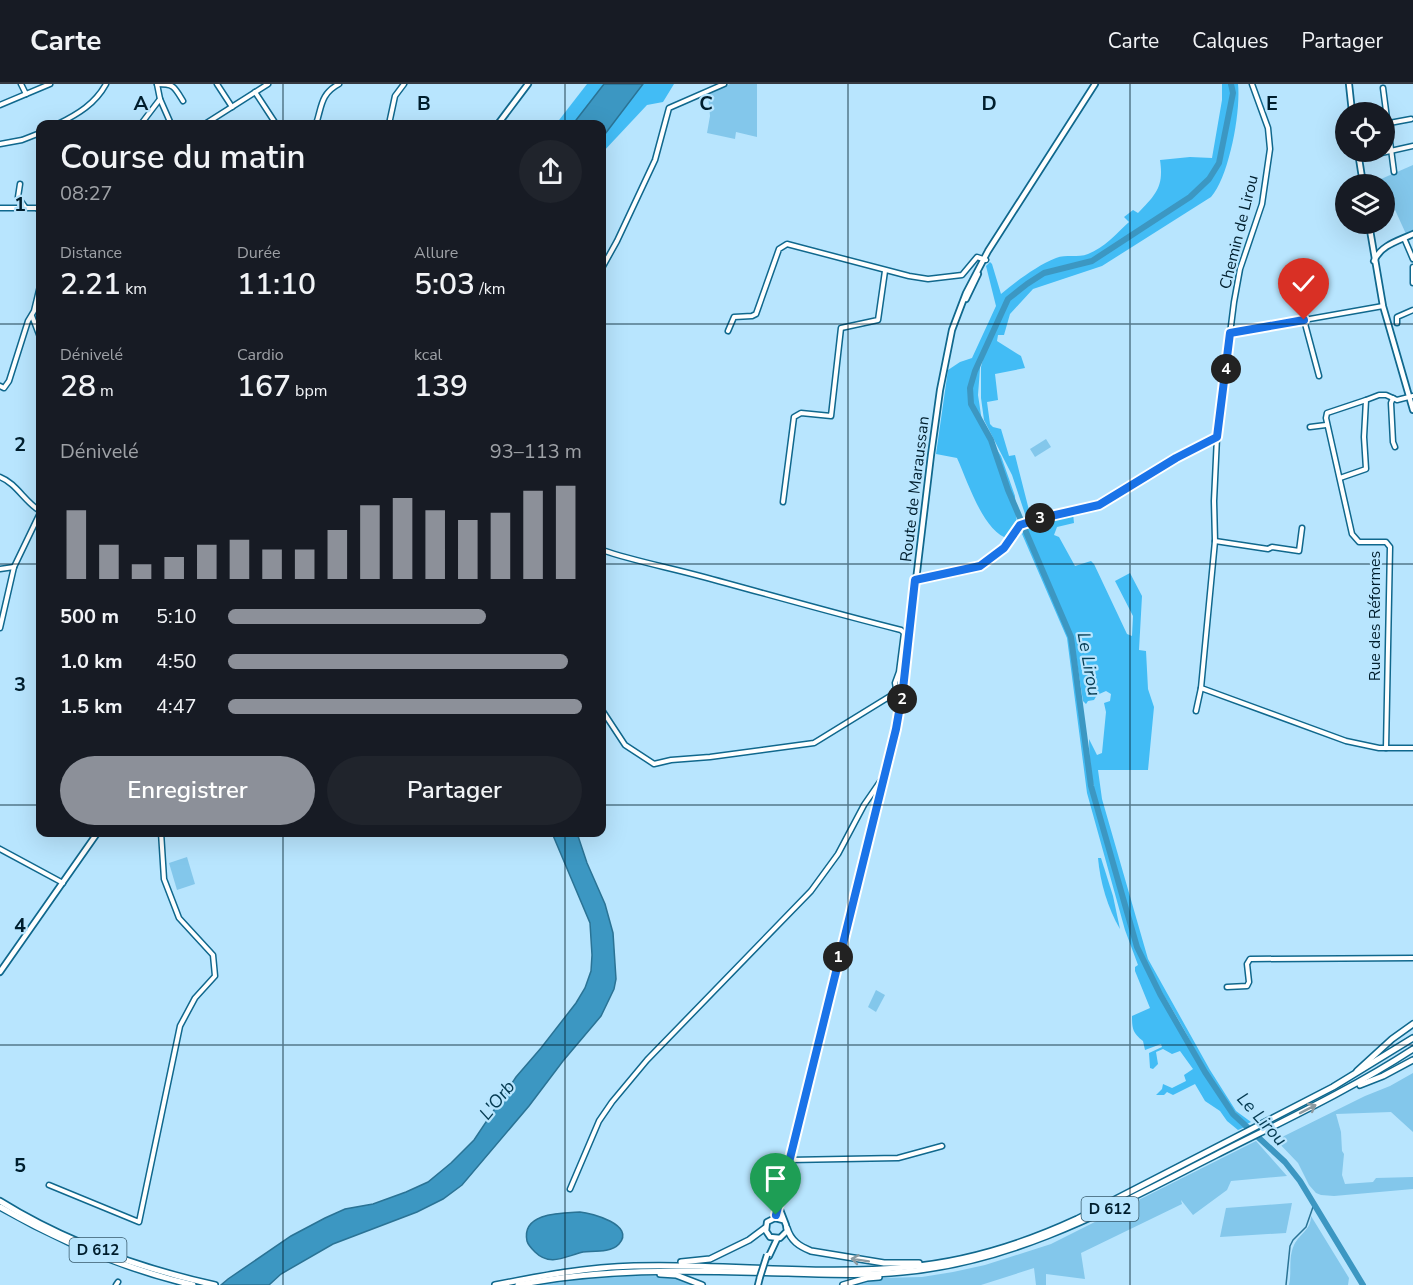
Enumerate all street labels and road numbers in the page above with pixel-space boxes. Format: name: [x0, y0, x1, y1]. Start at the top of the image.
street label: Chemin de Lirou: [1214, 173, 1264, 291]
street label: Route de Maraussan: [895, 415, 935, 563]
street label: Rue des Réformes: [1364, 551, 1386, 681]
road number: D 612: [1082, 1197, 1138, 1221]
road number: D 612: [70, 1238, 126, 1262]

